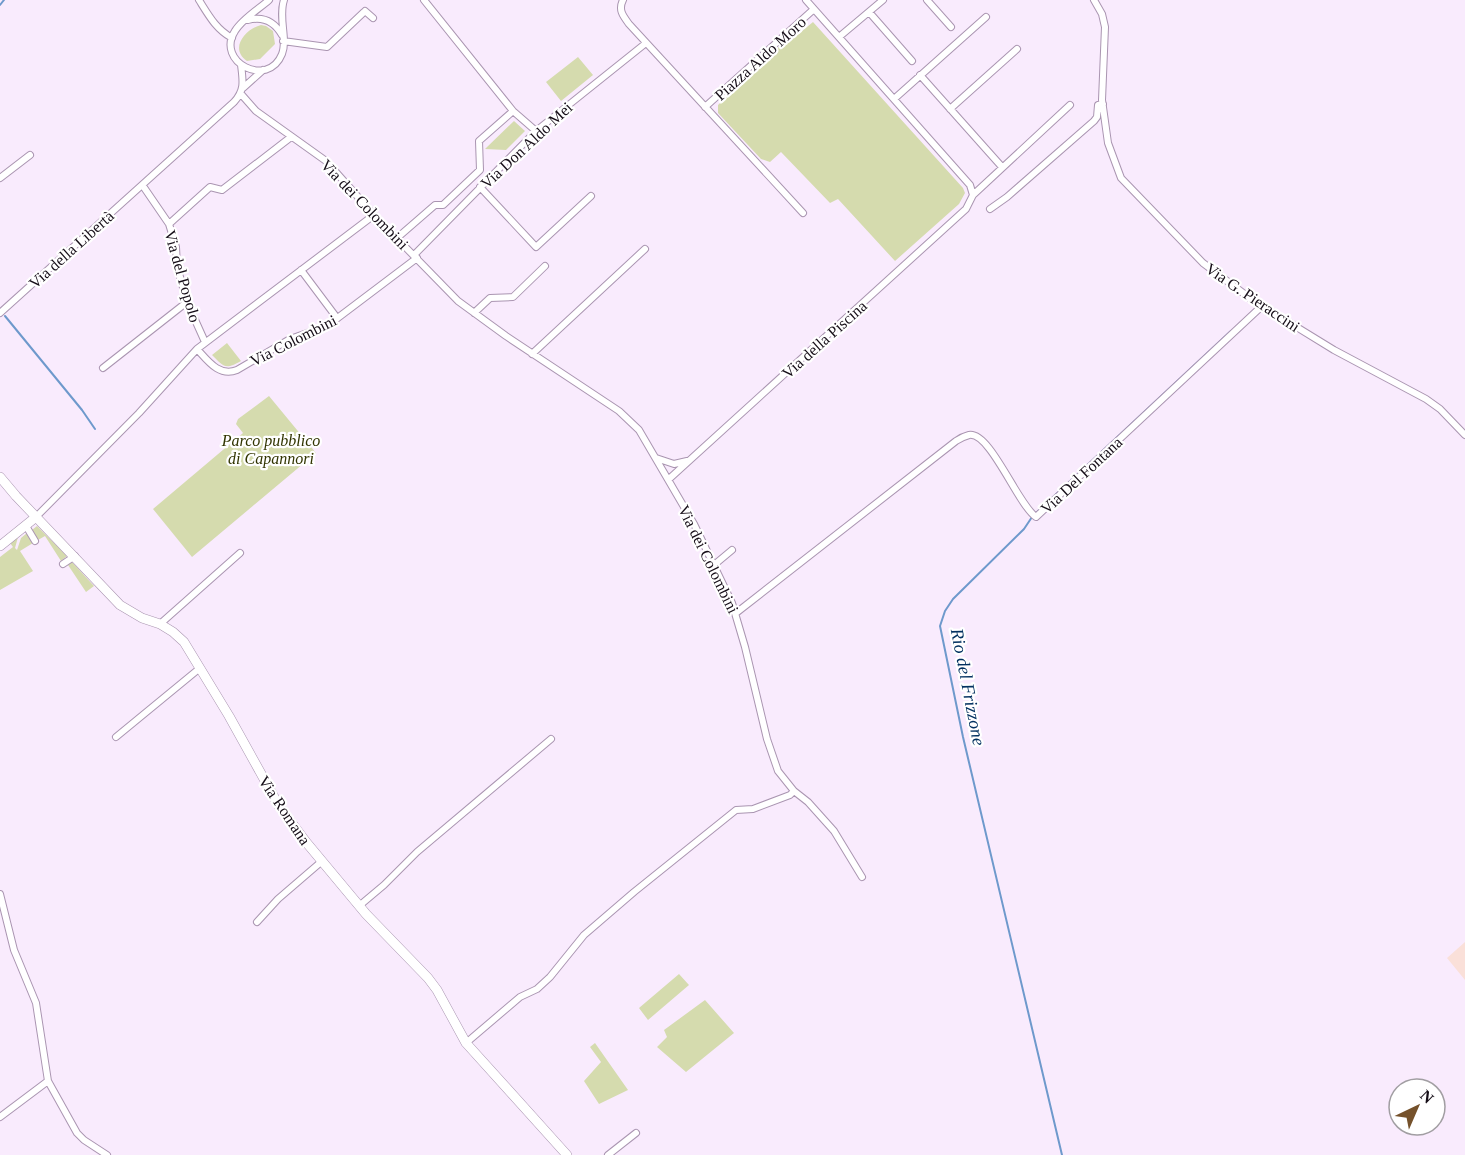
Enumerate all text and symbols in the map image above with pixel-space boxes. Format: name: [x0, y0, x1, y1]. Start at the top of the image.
street label: Piazza Aldo Moro: [711, 13, 809, 104]
street label: Via Don Aldo Mei: [477, 98, 576, 192]
street label: Via dei Colombini: [317, 156, 412, 253]
street label: Via della Libertà: [26, 207, 117, 292]
street label: Via del Popolo: [160, 228, 204, 324]
street label: Via G. Pieraccini: [1203, 260, 1303, 335]
street label: Via della Piscina: [779, 297, 870, 382]
street label: Via Colombini: [247, 311, 340, 369]
park label: Parco pubblico di Capannori: [221, 432, 320, 468]
street label: Via Del Fontana: [1037, 433, 1125, 517]
street label: Via dei Colombini: [675, 502, 742, 617]
water label: Rio del Frizzone: [947, 626, 989, 747]
street label: Via Romana: [255, 773, 314, 848]
north arrow: [1387, 1077, 1447, 1137]
text: N: [1417, 1086, 1437, 1107]

